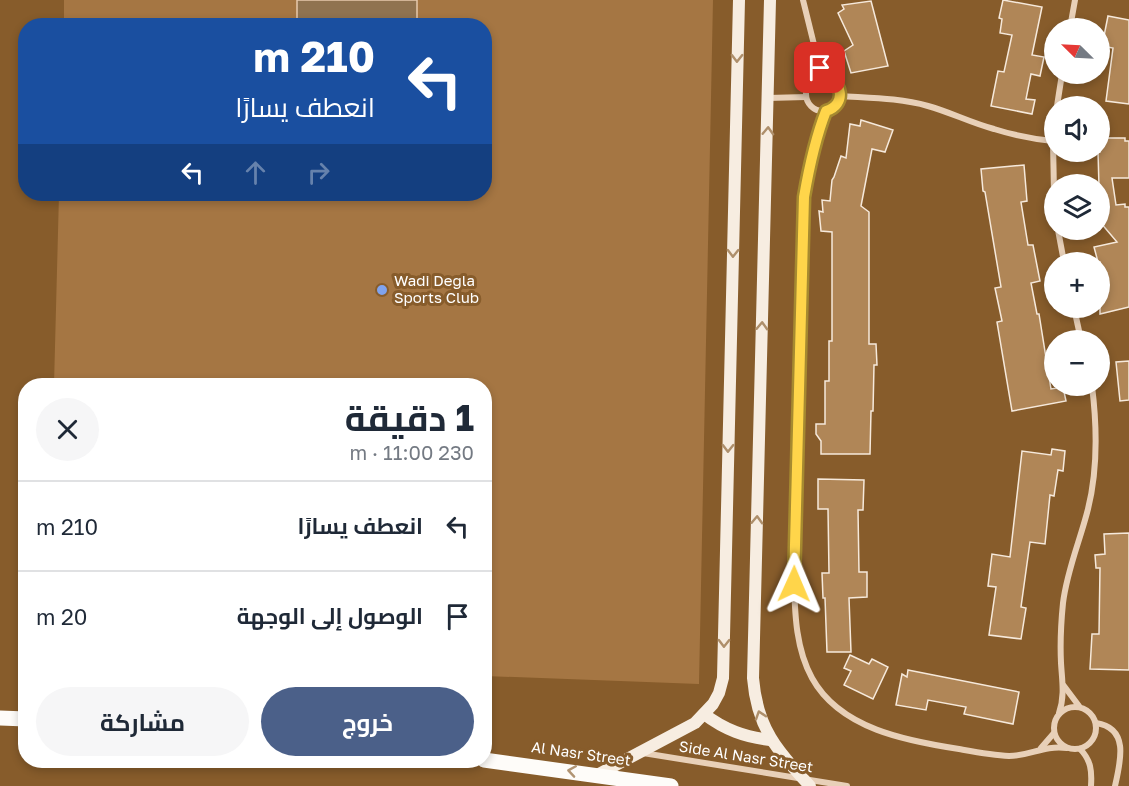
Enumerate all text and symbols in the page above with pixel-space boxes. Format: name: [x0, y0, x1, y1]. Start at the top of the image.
north arrow: [1044, 18, 1110, 84]
map controls: [1044, 18, 1110, 396]
text: 210 m: [253, 31, 375, 81]
icon: left: [396, 42, 474, 120]
pin: [794, 42, 845, 93]
icon: arrive: [803, 51, 836, 84]
one-way arrow: [731, 54, 743, 63]
text: انعطف يسارًا: [235, 91, 375, 123]
button: sound: [1044, 96, 1110, 162]
one-way arrow: [761, 126, 774, 135]
icon: left: [176, 156, 209, 189]
icon: ahead: [239, 156, 272, 189]
icon: right: [302, 156, 335, 189]
button: layers: [1044, 174, 1110, 240]
one-way arrow: [727, 249, 739, 258]
button: +: [1044, 252, 1110, 318]
place label: Wadi Degla Sports Club: [394, 271, 479, 306]
marker: Wadi Degla Sports Club: [375, 283, 389, 297]
one-way arrow: [756, 321, 769, 330]
button: −: [1044, 330, 1110, 396]
text: 1 دقيقة: [345, 396, 474, 439]
button: close: [36, 398, 99, 461]
text: 230 m · 11:00: [349, 440, 474, 464]
one-way arrow: [722, 444, 735, 453]
icon: left: [441, 510, 474, 543]
text: انعطف يسارًا: [298, 512, 423, 539]
text: 210 m: [36, 513, 98, 540]
one-way arrow: [751, 516, 764, 525]
position arrow: [762, 552, 826, 616]
icon: arrive: [441, 600, 474, 633]
text: الوصول إلى الوجهة: [237, 602, 423, 629]
text: 20 m: [36, 603, 87, 630]
one-way arrow: [718, 639, 730, 648]
button: مشاركة: [36, 687, 249, 756]
button: خروج: [261, 687, 474, 756]
one-way arrow: [754, 710, 767, 721]
street label: Al Nasr Street: [530, 737, 632, 769]
street label: Side Al Nasr Street: [678, 737, 814, 775]
one-way arrow: [567, 765, 577, 778]

